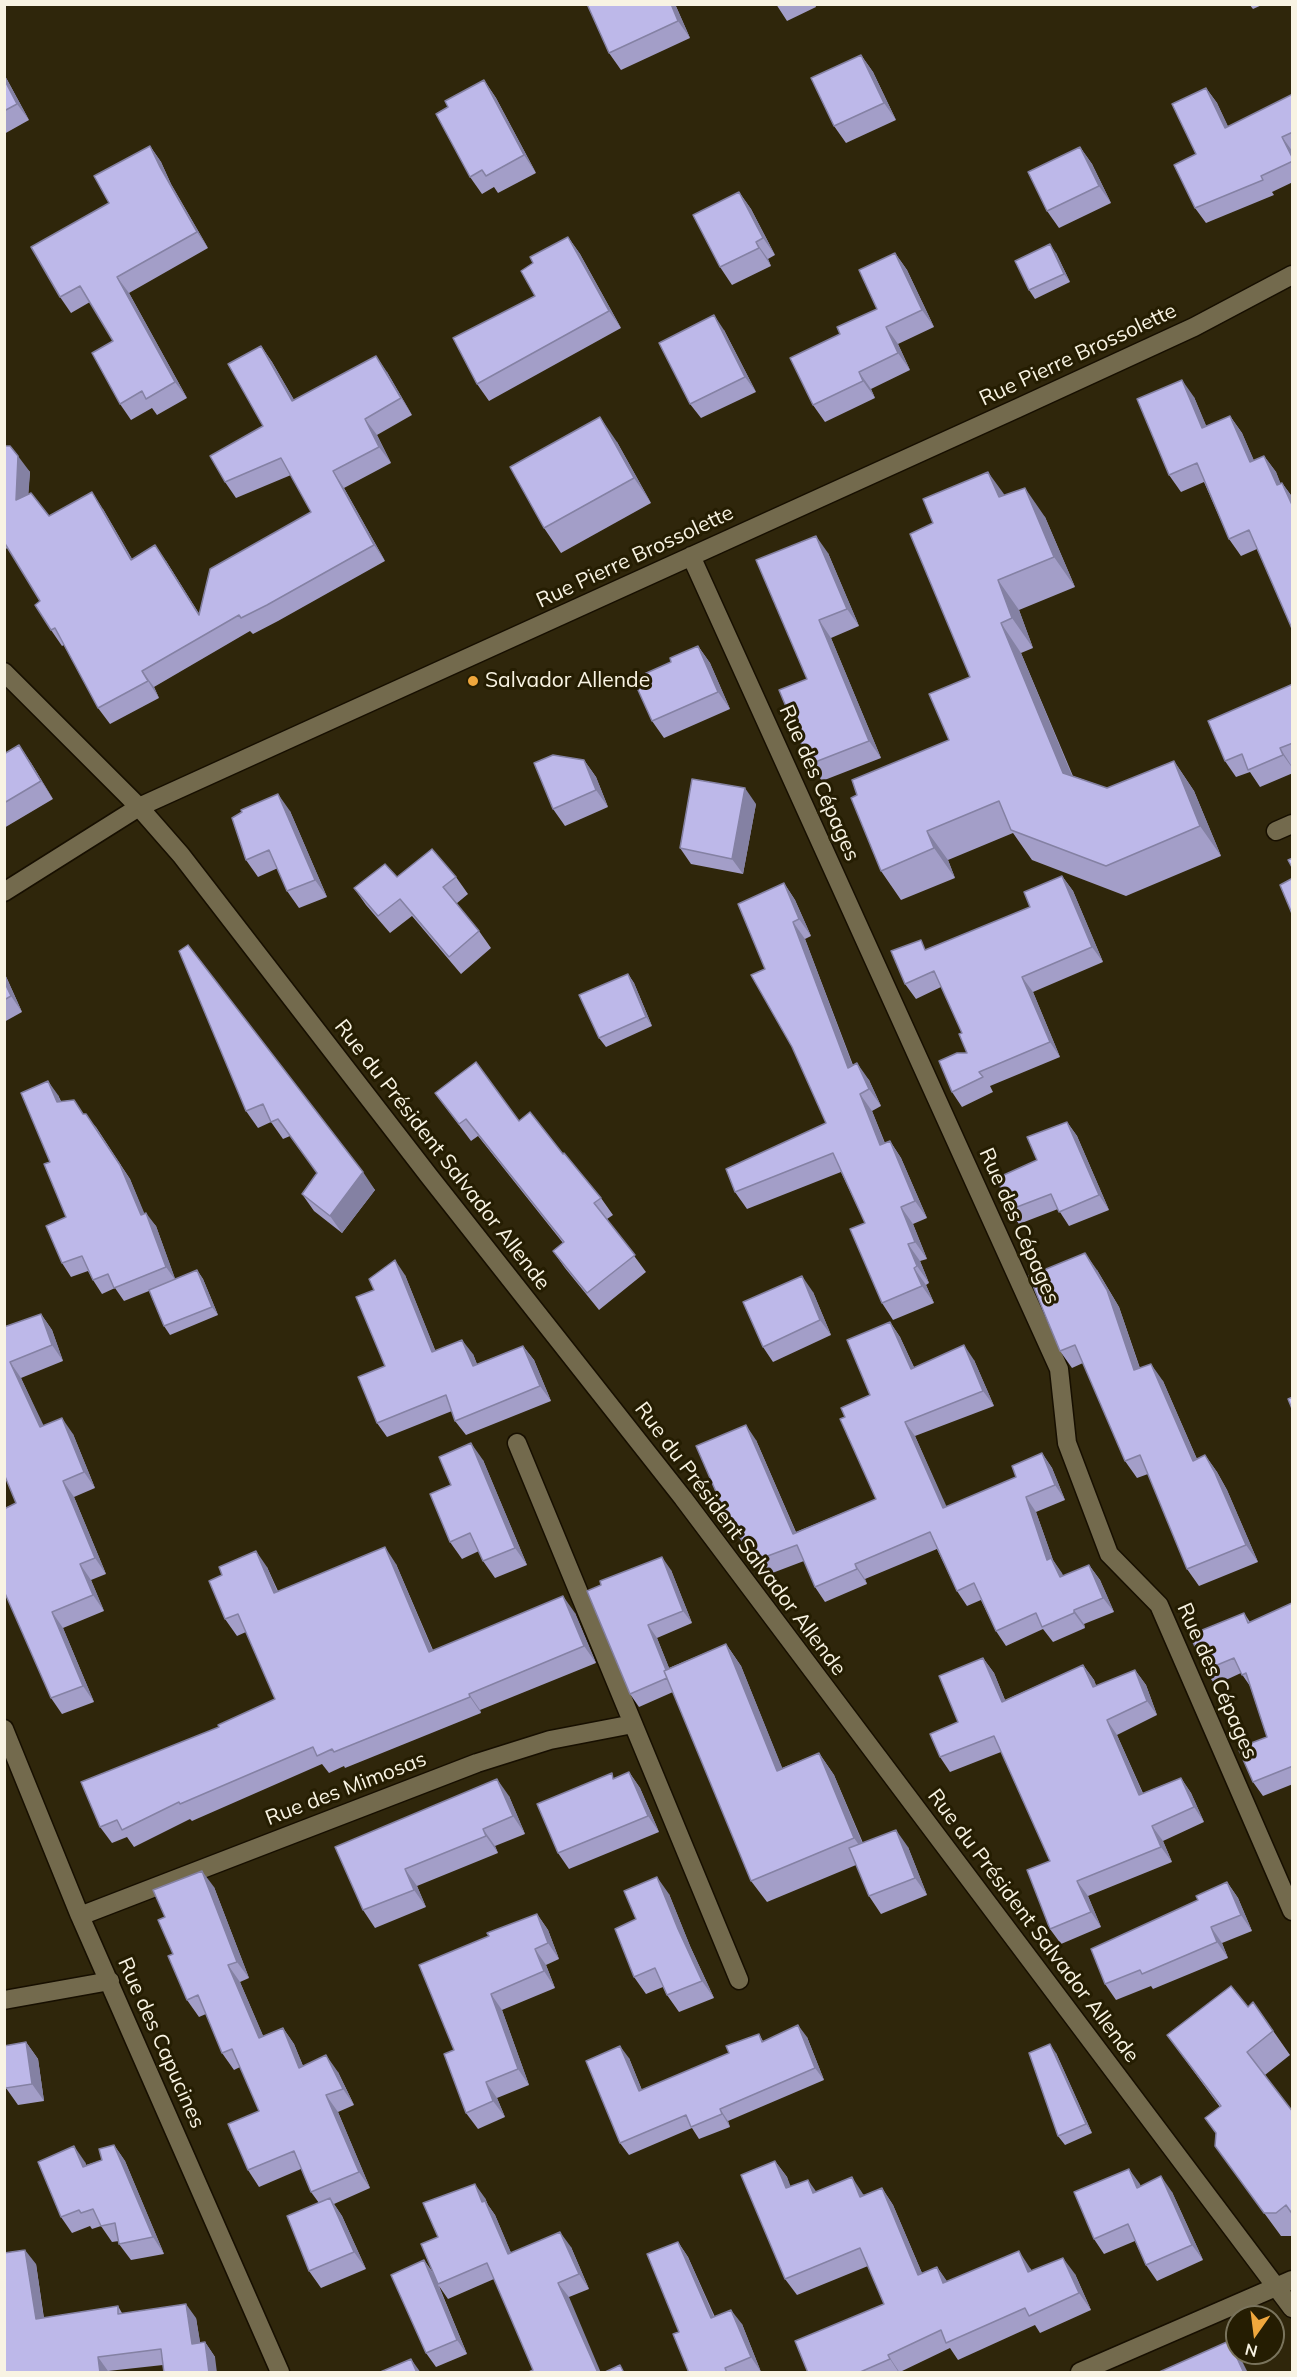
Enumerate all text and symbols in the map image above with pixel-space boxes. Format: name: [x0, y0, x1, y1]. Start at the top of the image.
street label: Rue Pierre Brossolette: [976, 298, 1180, 412]
street label: Rue Pierre Brossolette: [533, 500, 737, 614]
place label: Salvador Allende: [485, 668, 650, 694]
marker: Salvador Allende: [466, 674, 480, 688]
street label: Rue des Cépages: [773, 701, 865, 865]
street label: Rue du Président Salvador Allende: [329, 1015, 555, 1295]
street label: Rue des Cépages: [973, 1144, 1065, 1308]
street label: Rue du Président Salvador Allende: [629, 1397, 851, 1681]
street label: Rue des Cépages: [1171, 1599, 1263, 1763]
street label: Rue des Mimosas: [262, 1747, 430, 1831]
street label: Rue du Président Salvador Allende: [922, 1784, 1144, 2068]
street label: Rue des Capucines: [112, 1954, 210, 2132]
north arrow: [1225, 2305, 1285, 2365]
text: N: [1243, 2339, 1259, 2362]

